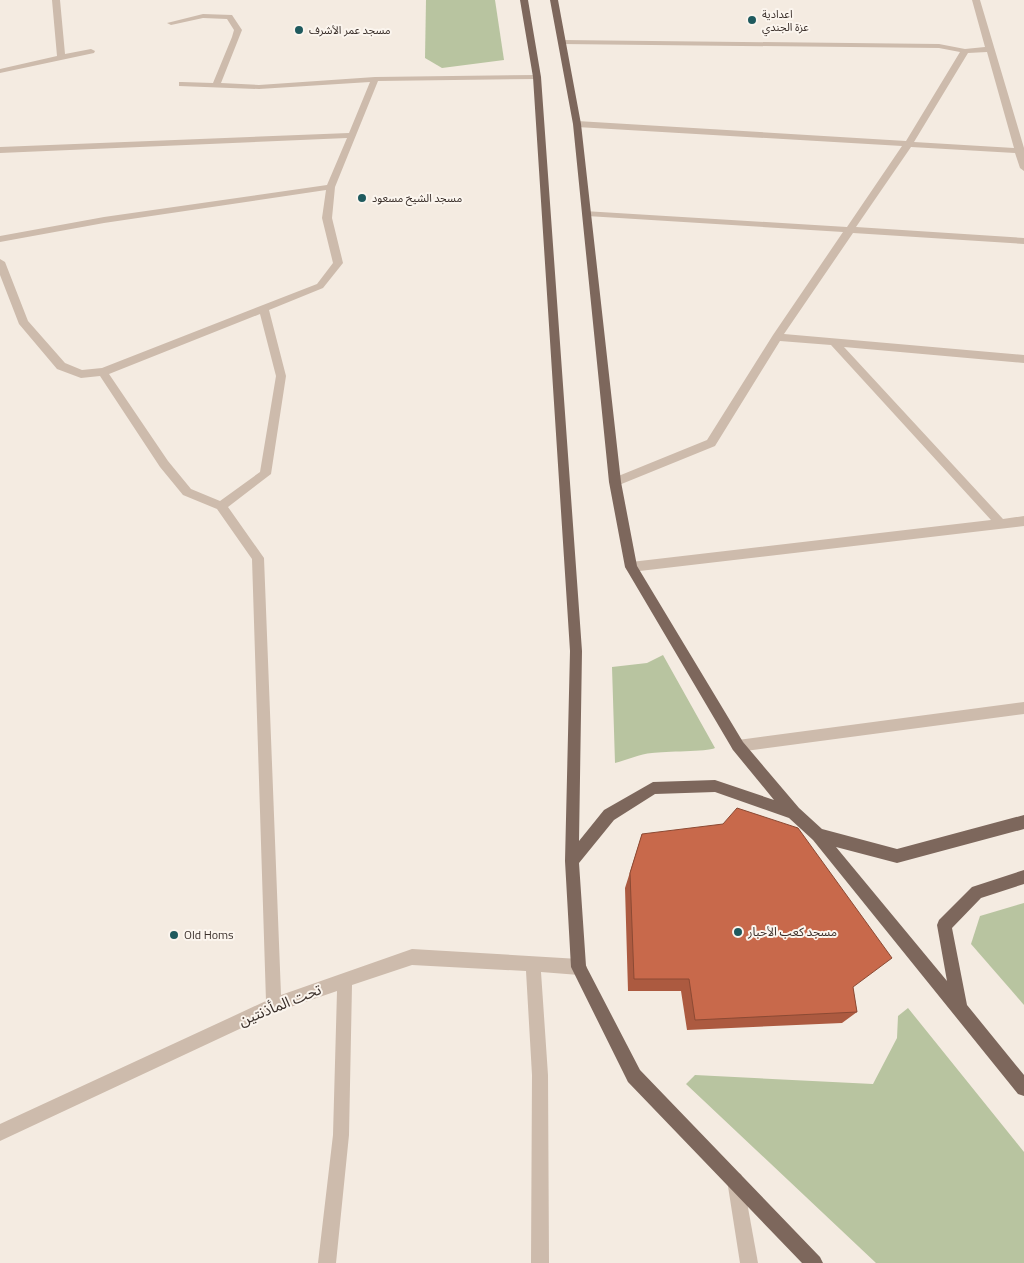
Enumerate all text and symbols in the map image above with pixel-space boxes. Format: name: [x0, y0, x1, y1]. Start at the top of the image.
place label: اعدادية عزة الجندي: [762, 6, 809, 37]
marker: اعدادية عزة الجندي: [746, 14, 758, 26]
place label: مسجد عمر الأشرف: [309, 22, 391, 38]
marker: مسجد عمر الأشرف: [293, 24, 305, 36]
place label: مسجد الشيخ مسعود: [372, 190, 462, 206]
marker: مسجد الشيخ مسعود: [356, 192, 368, 204]
place label: مسجد كعب الأحبار: [747, 922, 837, 941]
place label: Old Homs: [184, 925, 234, 944]
marker: مسجد كعب الأحبار: [732, 926, 744, 938]
marker: Old Homs: [168, 929, 180, 941]
street label: تحت المأذنتين: [235, 977, 325, 1032]

